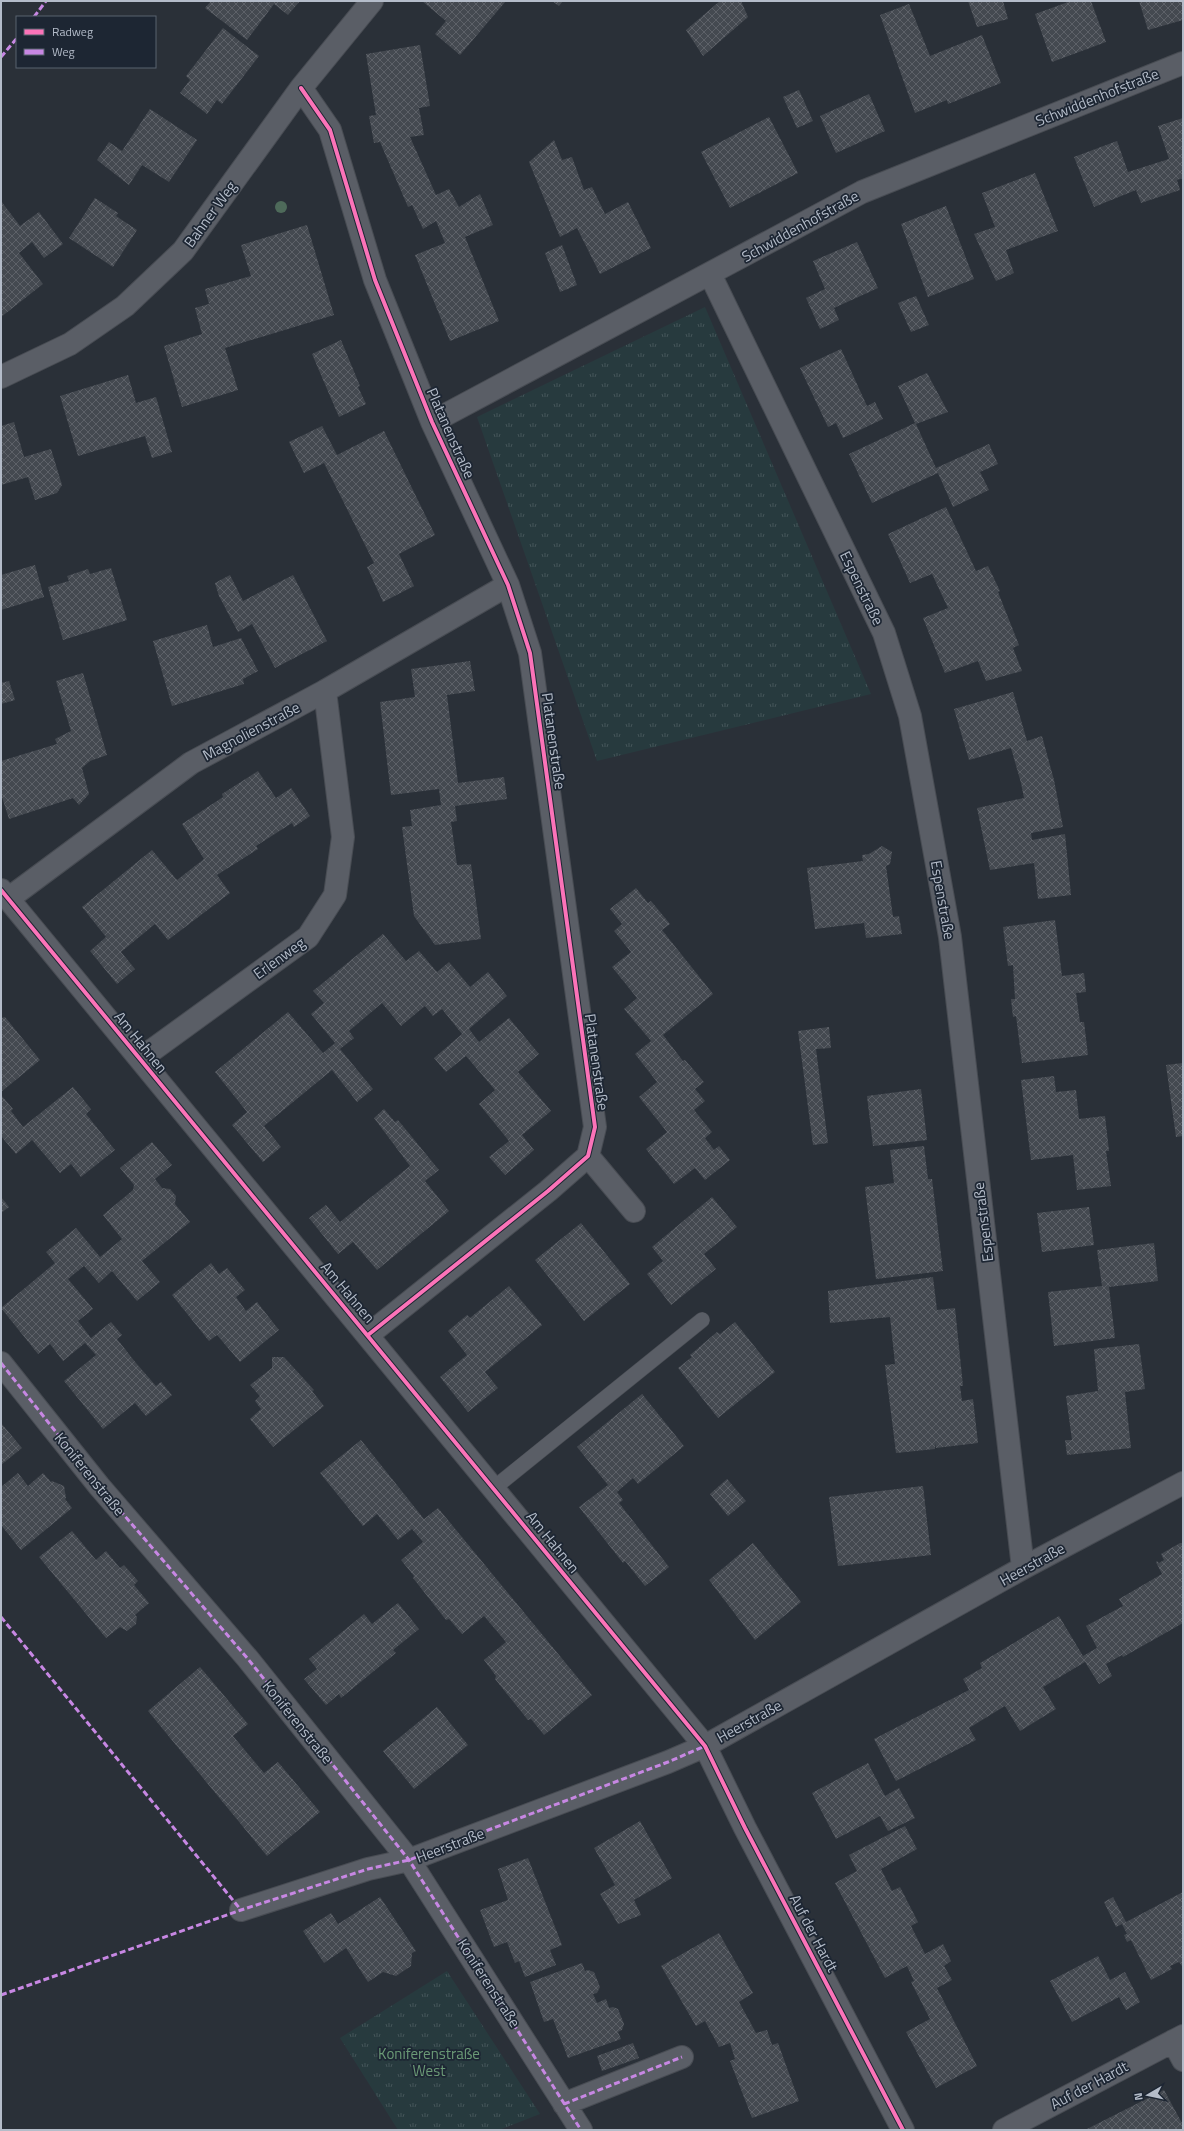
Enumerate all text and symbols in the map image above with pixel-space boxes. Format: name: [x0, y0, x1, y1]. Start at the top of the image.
legend: [16, 16, 156, 68]
text: Radweg: [52, 22, 93, 41]
text: Weg: [52, 42, 75, 61]
street label: Schwiddenhofstraße: [1032, 62, 1162, 132]
street label: Bahner Weg: [178, 176, 242, 252]
street label: Schwiddenhofstraße: [737, 184, 863, 268]
street label: Platanenstraße: [421, 384, 481, 482]
street label: Espenstraße: [834, 547, 890, 629]
street label: Platanenstraße: [536, 691, 572, 791]
street label: Magnolienstraße: [198, 696, 304, 766]
street label: Espenstraße: [925, 859, 961, 941]
street label: Erlenweg: [248, 931, 310, 985]
street label: Am Hahnen: [109, 1006, 173, 1078]
street label: Platanenstraße: [579, 1012, 615, 1112]
street label: Espenstraße: [967, 1181, 999, 1263]
street label: Am Hahnen: [315, 1256, 381, 1328]
street label: Koniferenstraße: [49, 1427, 131, 1521]
street label: Am Hahnen: [521, 1506, 585, 1578]
street label: Heerstraße: [995, 1537, 1069, 1591]
street label: Koniferenstraße: [257, 1675, 339, 1769]
street label: Heerstraße: [712, 1694, 786, 1748]
street label: Heerstraße: [412, 1821, 488, 1869]
street label: Auf der Hardt: [784, 1890, 844, 1977]
street label: Koniferenstraße: [452, 1934, 526, 2032]
park label: Koniferenstraße West: [378, 2042, 480, 2082]
street label: Auf der Hardt: [1046, 2055, 1133, 2115]
north arrow: [1128, 2075, 1168, 2115]
text: N: [1130, 2092, 1147, 2102]

